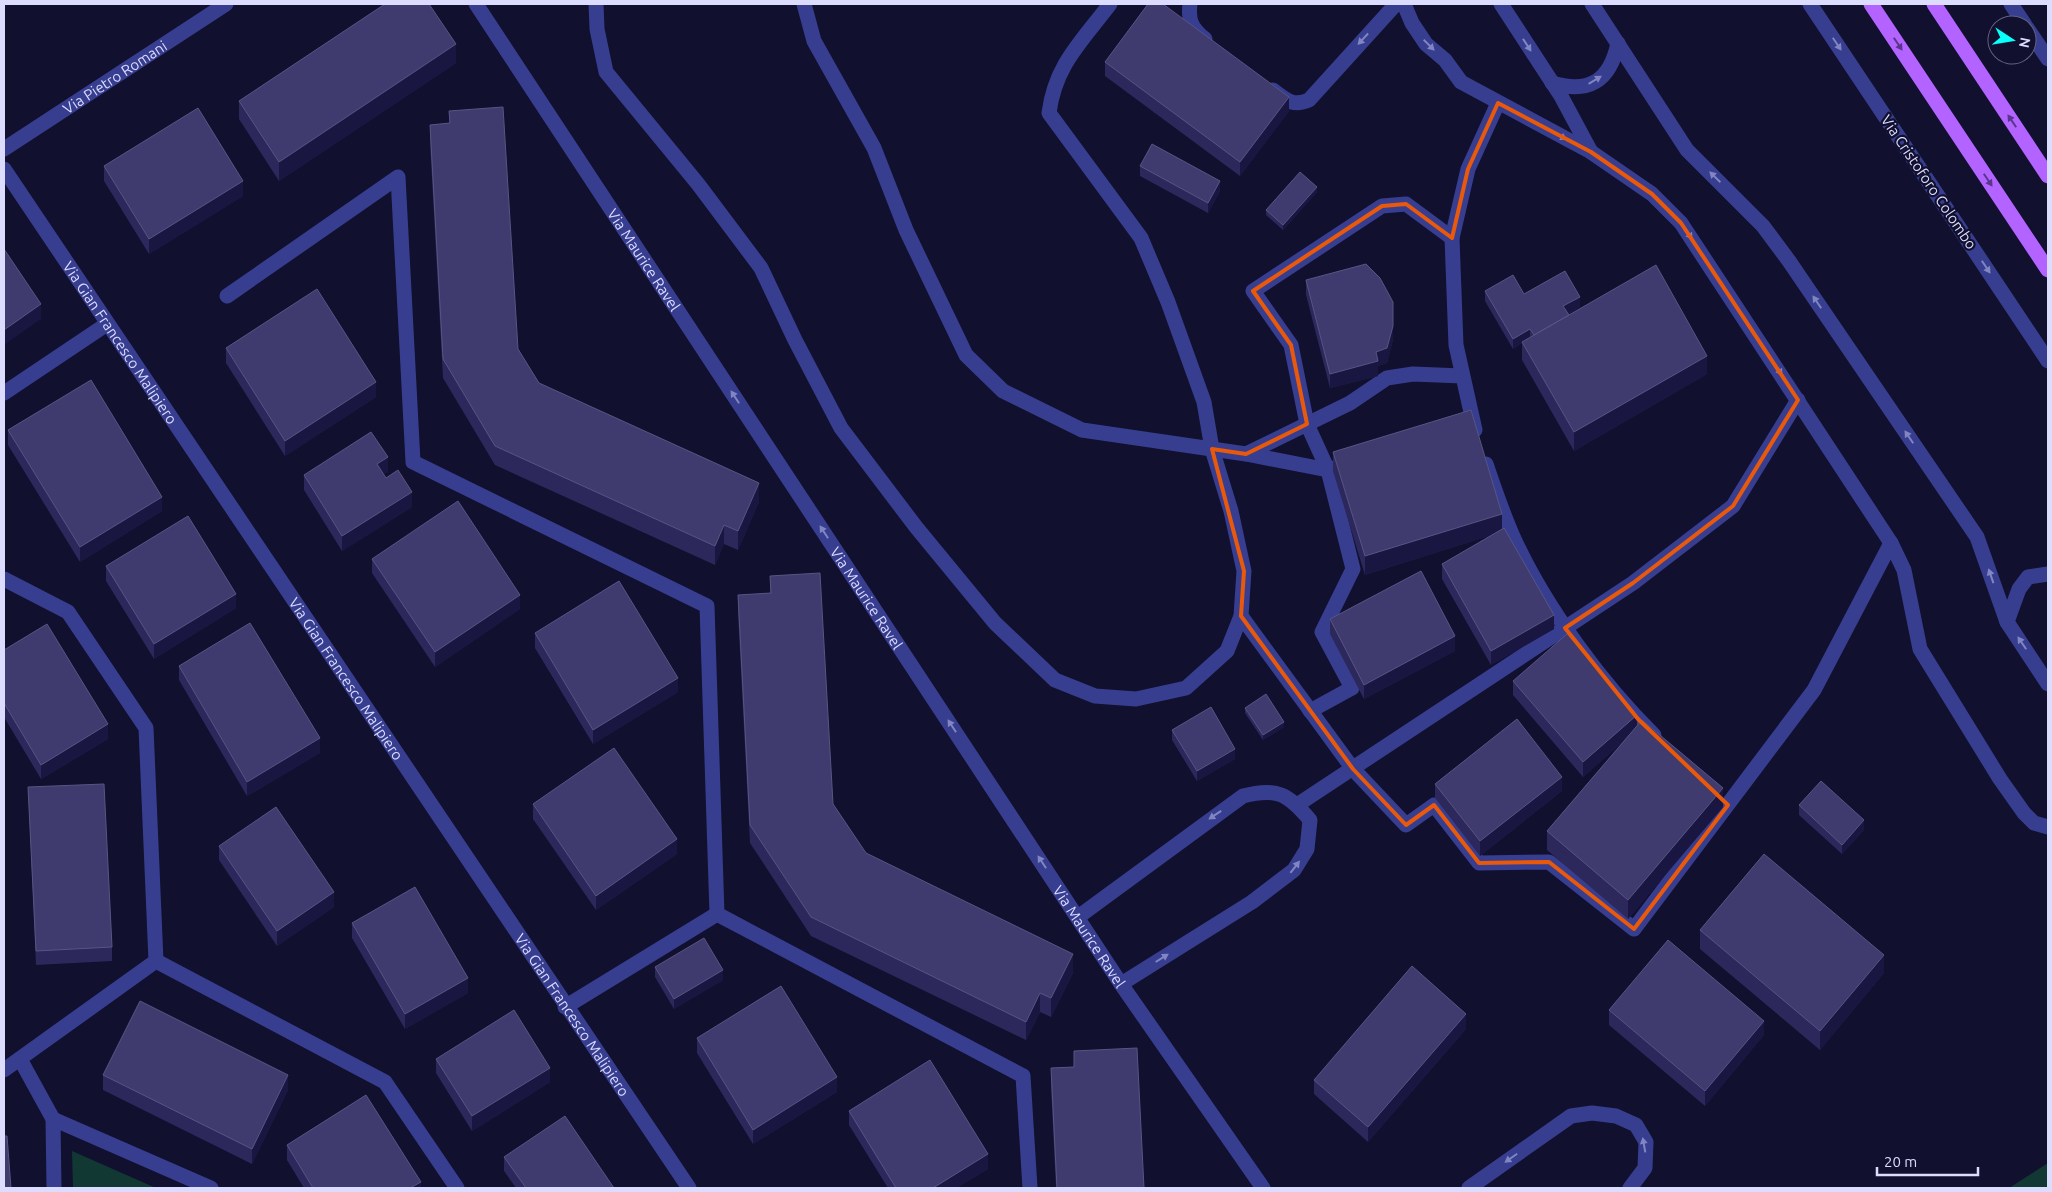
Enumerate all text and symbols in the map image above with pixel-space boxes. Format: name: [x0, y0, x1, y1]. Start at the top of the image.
north arrow: [1987, 15, 2037, 65]
one-way arrow: [1357, 33, 1369, 45]
text: N: [2016, 36, 2034, 49]
street label: Via Pietro Romani: [59, 37, 170, 117]
one-way arrow: [1522, 38, 1532, 52]
one-way arrow: [1832, 38, 1842, 51]
one-way arrow: [1893, 38, 1903, 51]
one-way arrow: [1422, 39, 1434, 51]
one-way arrow: [1589, 76, 1602, 85]
street label: Via Cristoforo Colombo: [1878, 112, 1980, 252]
one-way arrow: [2007, 114, 2016, 127]
one-way arrow: [1554, 131, 1567, 140]
one-way arrow: [1709, 171, 1721, 183]
one-way arrow: [1983, 173, 1993, 186]
street label: Via Maurice Ravel: [604, 205, 684, 314]
one-way arrow: [1683, 227, 1693, 240]
street label: Via Gian Francesco Malipiero: [60, 258, 181, 427]
one-way arrow: [1981, 260, 1990, 274]
one-way arrow: [1812, 296, 1822, 309]
one-way arrow: [1773, 362, 1783, 376]
one-way arrow: [730, 390, 740, 403]
one-way arrow: [1904, 430, 1914, 443]
one-way arrow: [820, 526, 829, 539]
street label: Via Maurice Ravel: [827, 544, 907, 652]
one-way arrow: [1986, 568, 1994, 583]
street label: Via Gian Francesco Malipiero: [286, 594, 407, 763]
one-way arrow: [2017, 636, 2026, 650]
one-way arrow: [948, 720, 957, 733]
one-way arrow: [1209, 810, 1222, 820]
one-way arrow: [1037, 855, 1047, 869]
one-way arrow: [1290, 860, 1301, 873]
street label: Via Maurice Ravel: [1050, 882, 1129, 991]
street label: Via Gian Francesco Malipiero: [512, 930, 633, 1099]
one-way arrow: [1155, 954, 1169, 963]
one-way arrow: [1640, 1136, 1648, 1152]
scale bar: [1877, 1144, 1978, 1176]
one-way arrow: [1504, 1153, 1518, 1163]
text: 20 m: [1884, 1153, 1917, 1170]

